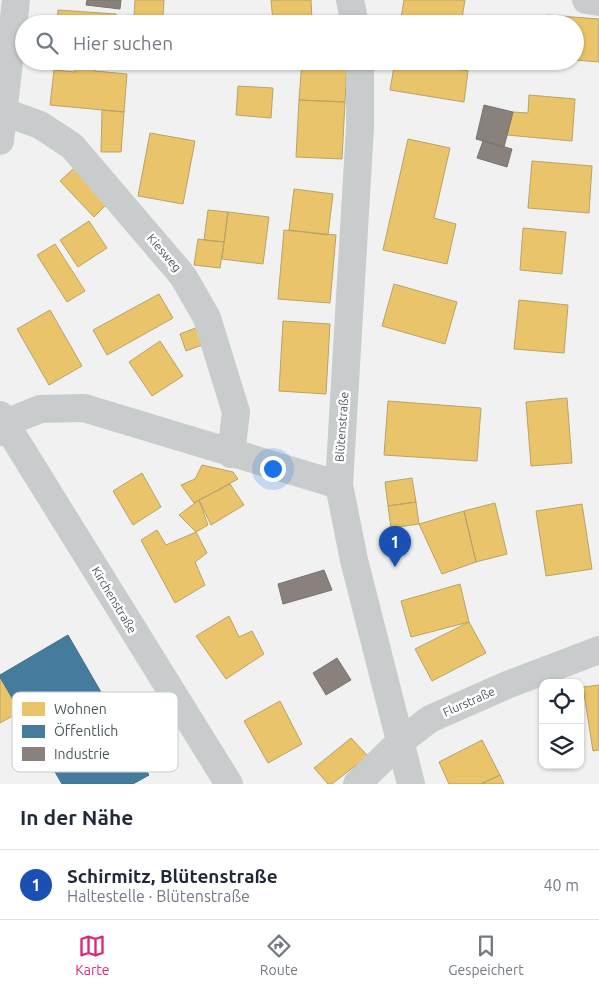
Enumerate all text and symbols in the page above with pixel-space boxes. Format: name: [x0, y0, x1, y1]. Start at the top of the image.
search box: [15, 15, 584, 70]
icon: search: [33, 29, 61, 57]
text: Hier suchen: [73, 32, 173, 54]
street label: Kiesweg: [145, 231, 184, 274]
street label: Blütenstraße: [333, 391, 350, 462]
your location: [260, 456, 286, 482]
pin: 1: [379, 526, 411, 567]
street label: Kirchenstraße: [89, 564, 139, 635]
map controls: [539, 679, 584, 769]
button: locate: [539, 679, 584, 724]
street label: Flurstraße: [441, 684, 497, 719]
legend: [12, 692, 178, 772]
text: Wohnen: [54, 701, 107, 717]
text: Öffentlich: [54, 722, 118, 739]
button: layers: [539, 724, 584, 769]
text: Industrie: [54, 746, 110, 762]
text: In der Nähe: [20, 805, 133, 829]
text: Schirmitz, Blütenstraße: [67, 865, 278, 887]
text: 1: [31, 876, 41, 894]
text: 40 m: [543, 876, 579, 894]
text: Haltestelle · Blütenstraße: [67, 887, 250, 905]
tab: Karte: [75, 932, 109, 978]
tab: Route: [260, 932, 298, 978]
tab: Gespeichert: [448, 932, 524, 978]

